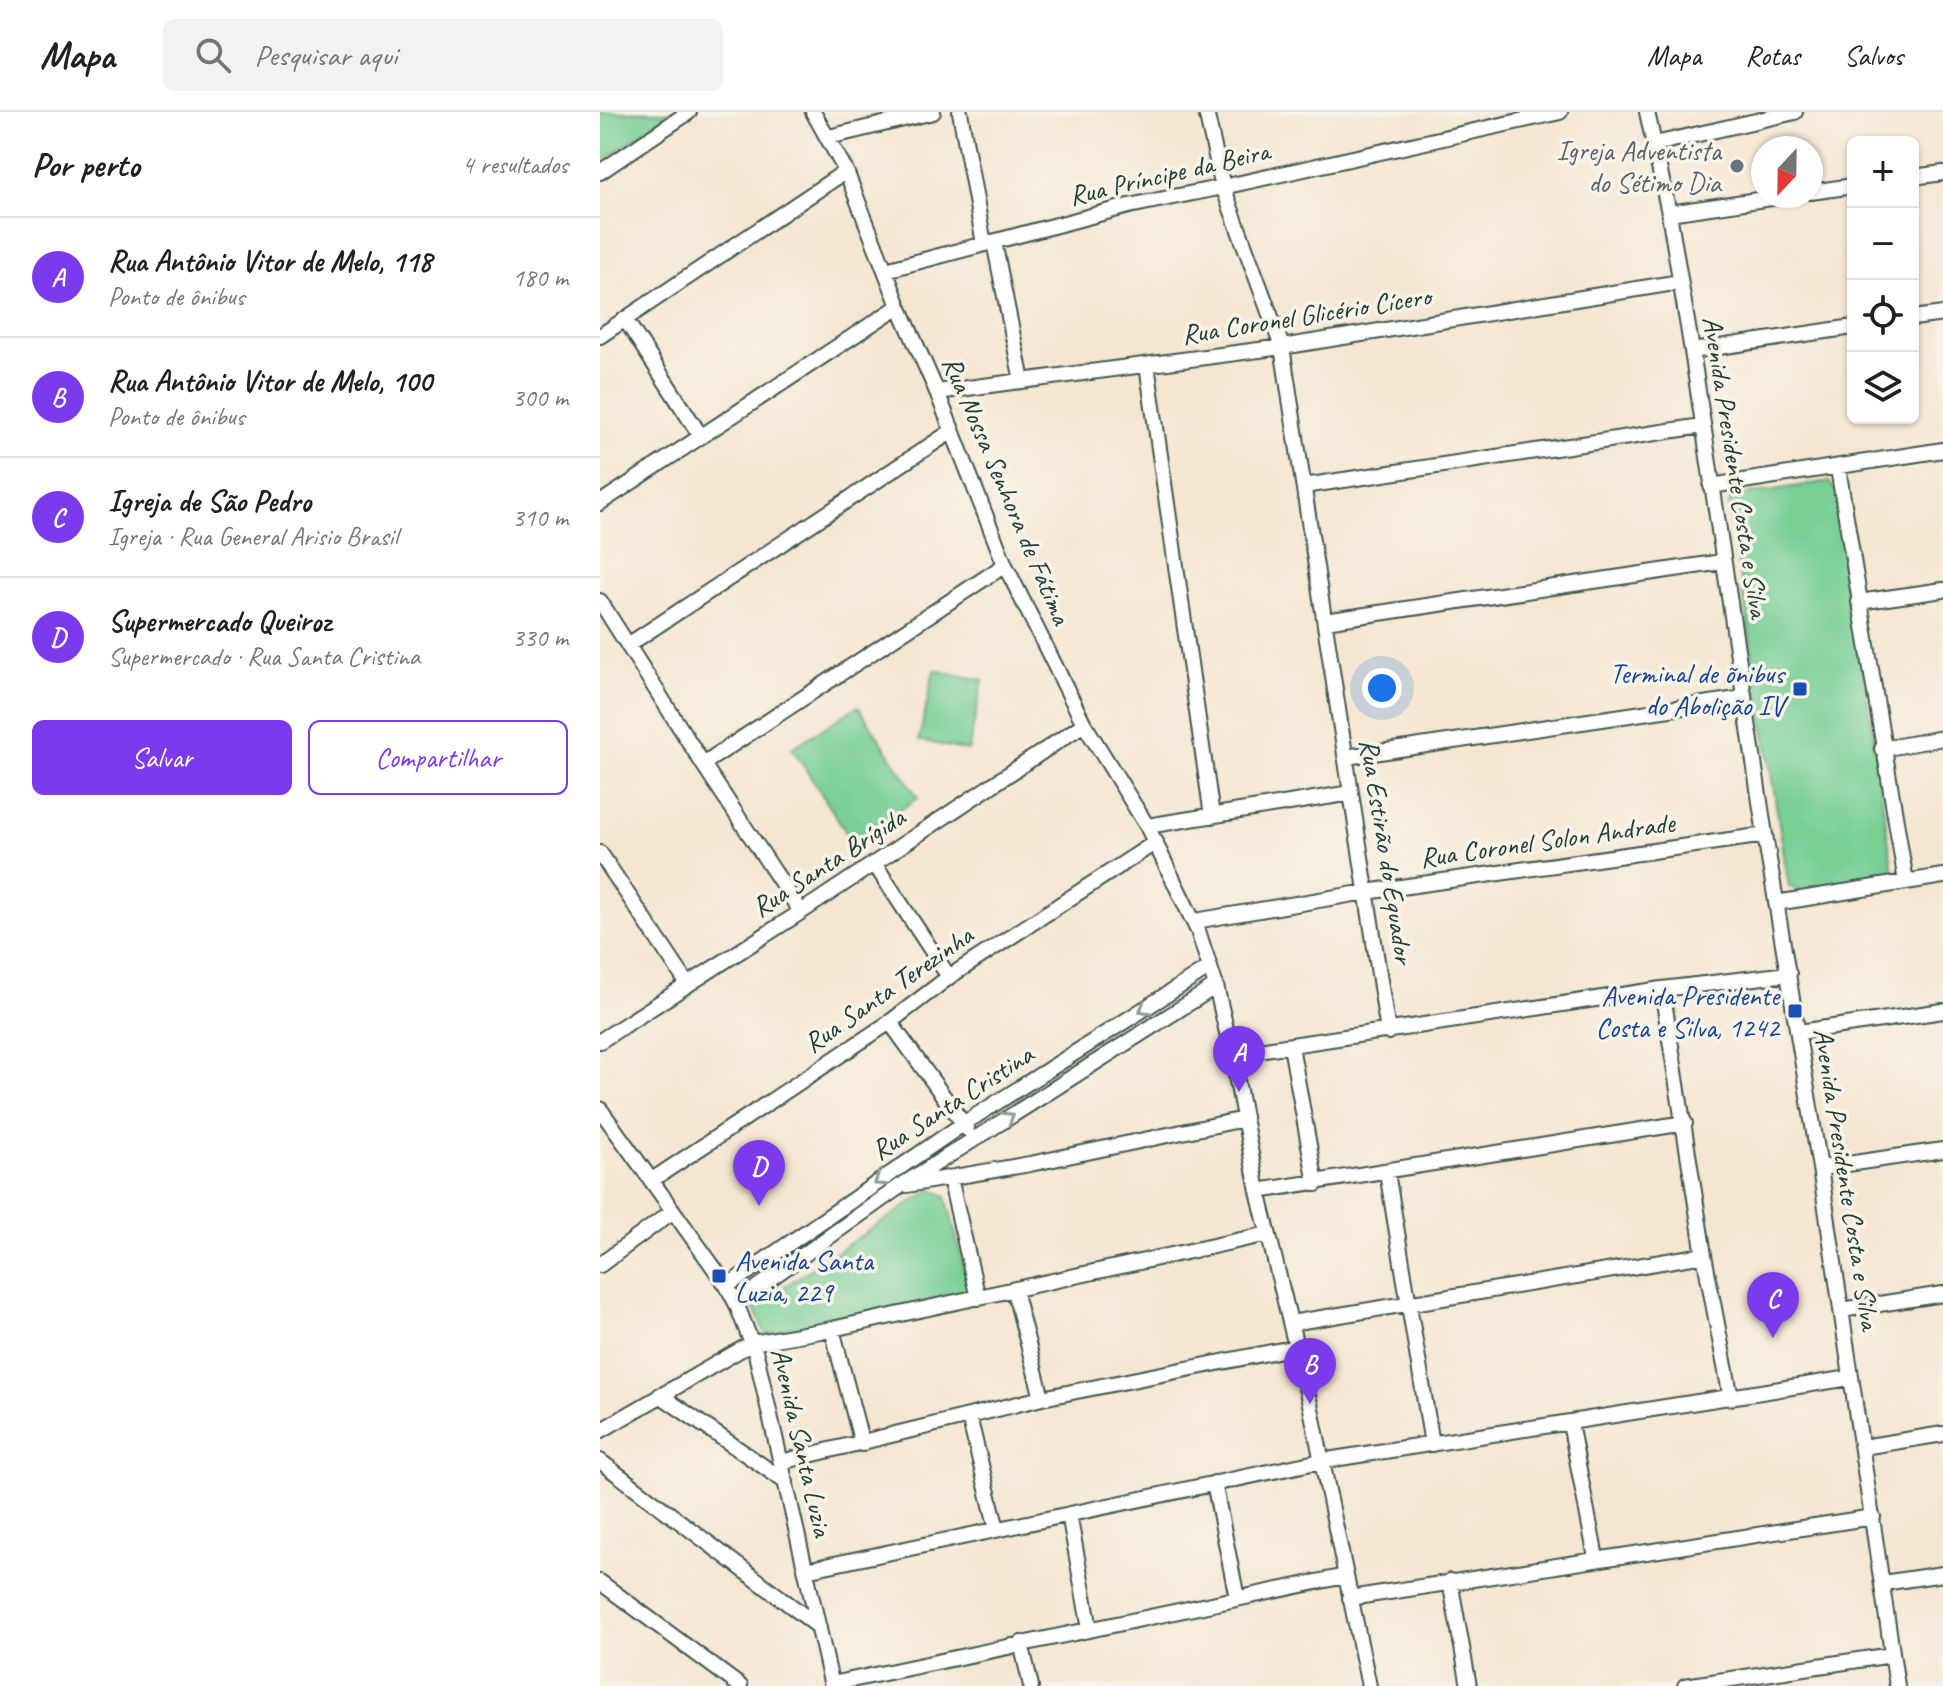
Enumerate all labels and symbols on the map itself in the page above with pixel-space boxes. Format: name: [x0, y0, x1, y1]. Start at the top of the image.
street label: Rua Príncipe da Beira: [1065, 132, 1275, 213]
place label: Igreja Adventista do Sétimo Dia: [1557, 133, 1723, 200]
north arrow: [1751, 136, 1823, 208]
marker: Igreja Adventista do Sétimo Dia: [1728, 157, 1746, 175]
street label: Rua Coronel Glicério Cícero: [1179, 278, 1436, 352]
street label: Avenida Presidente Costa e Silva: [1695, 314, 1777, 623]
street label: Rua Nossa Senhora de Fátima: [935, 351, 1080, 631]
place label: Terminal de õnibus do Abolição IV: [1610, 656, 1789, 723]
your location: [1362, 668, 1402, 708]
marker: Terminal de õnibus do Abolição IV: [1791, 680, 1809, 698]
street label: Rua Estirão do Equador: [1352, 736, 1422, 969]
street label: Rua Santa Brígida: [745, 798, 913, 925]
street label: Rua Coronel Solon Andrade: [1417, 805, 1678, 875]
street label: Rua Santa Terezinha: [797, 917, 981, 1060]
place label: Avenida Presidente Costa e Silva, 1242: [1596, 978, 1781, 1045]
one-way arrow: [1138, 1000, 1153, 1015]
marker: Avenida Presidente Costa e Silva, 1242: [1786, 1002, 1804, 1020]
pin: A: [1213, 1026, 1265, 1092]
street label: Avenida Presidente Costa e Silva: [1806, 1026, 1888, 1335]
street label: Rua Santa Cristina: [864, 1036, 1041, 1167]
one-way arrow: [1000, 1111, 1015, 1126]
pin: D: [733, 1140, 785, 1206]
one-way arrow: [874, 1172, 888, 1187]
place label: Avenida Santa Luzia, 229: [735, 1243, 875, 1310]
marker: Avenida Santa Luzia, 229: [710, 1267, 728, 1285]
pin: C: [1747, 1272, 1799, 1338]
pin: B: [1284, 1338, 1336, 1404]
street label: Avenida Santa Luzia: [763, 1344, 841, 1541]

